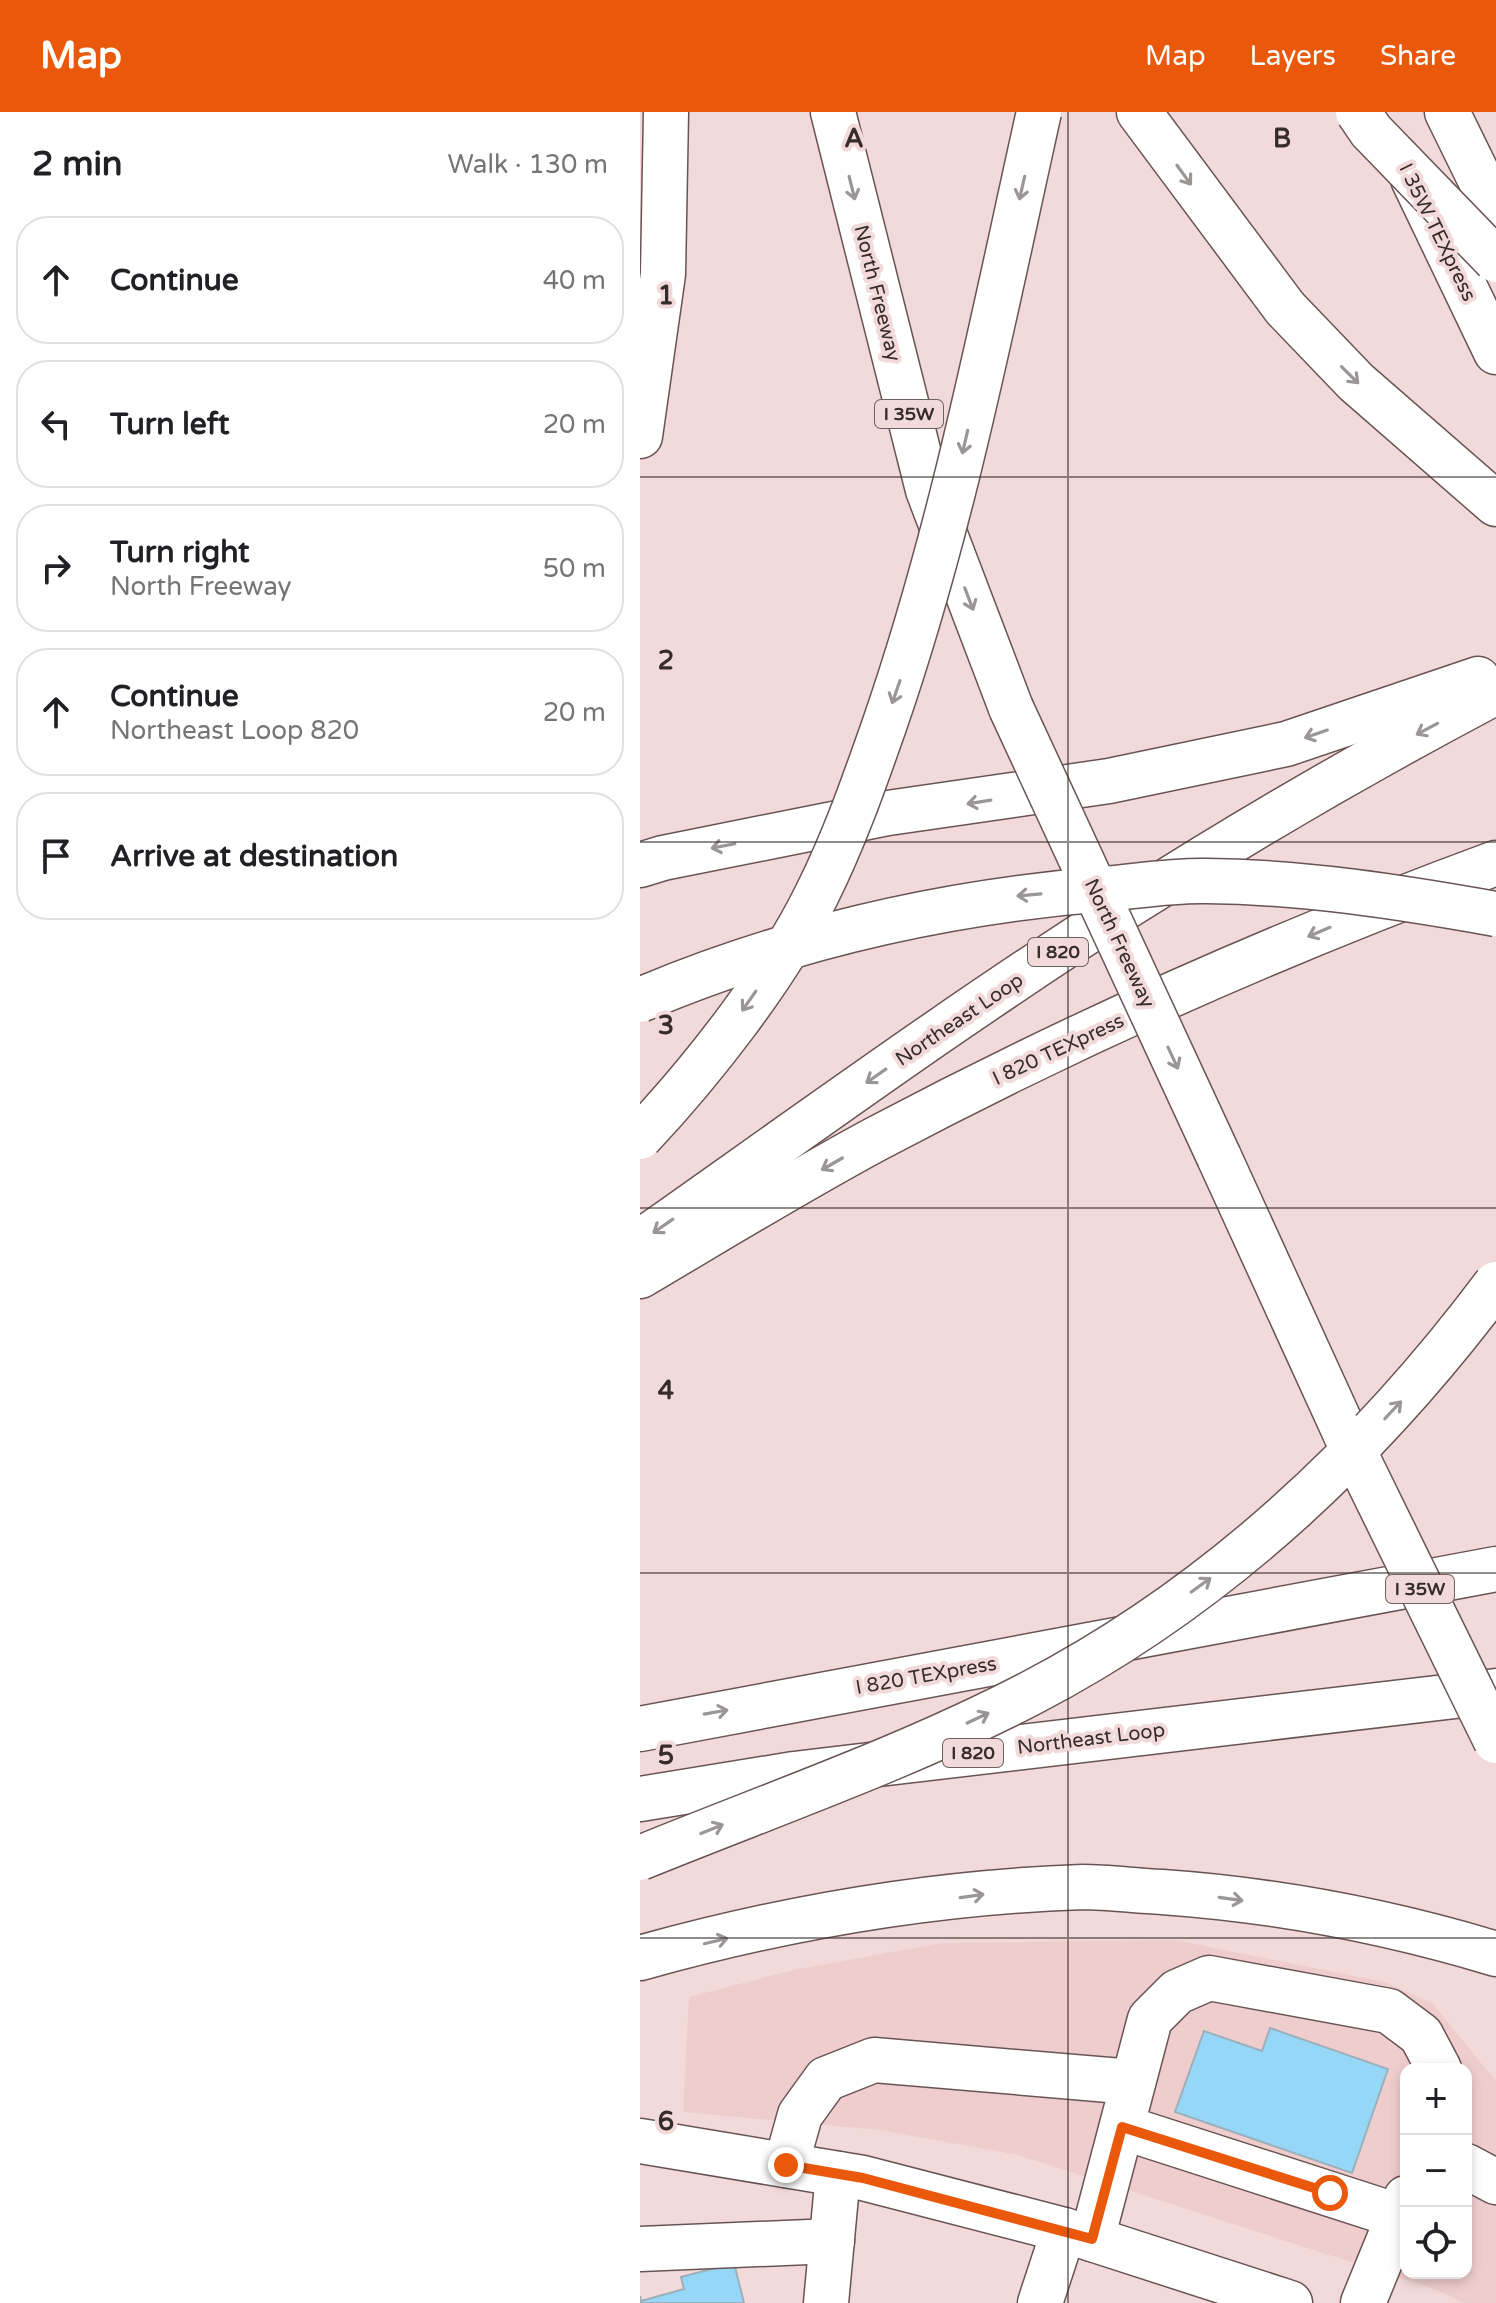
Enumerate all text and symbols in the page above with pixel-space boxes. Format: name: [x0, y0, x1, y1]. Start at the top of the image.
text: Map: [40, 33, 122, 79]
text: Map: [1145, 39, 1206, 73]
text: Layers: [1250, 39, 1336, 73]
text: Share: [1380, 39, 1456, 73]
text: A: [844, 123, 864, 154]
text: B: [1273, 123, 1291, 154]
text: 2 min: [32, 144, 123, 185]
text: Walk · 130 m: [448, 149, 608, 180]
street label: I 35W TEXpress: [1393, 160, 1481, 305]
one-way arrow: [1176, 164, 1192, 186]
one-way arrow: [845, 174, 860, 200]
one-way arrow: [1014, 175, 1029, 200]
street label: North Freeway: [848, 223, 906, 364]
icon: ahead: [34, 258, 78, 302]
text: Continue: [110, 262, 239, 299]
text: 40 m: [543, 265, 606, 296]
text: 1: [658, 280, 674, 311]
one-way arrow: [1340, 365, 1359, 384]
road number: I 35W: [875, 400, 943, 428]
icon: left: [34, 402, 78, 446]
text: Turn left: [110, 406, 229, 443]
text: 20 m: [543, 409, 606, 440]
one-way arrow: [957, 428, 972, 454]
text: Turn right: [110, 534, 250, 571]
icon: right: [34, 546, 78, 590]
text: 50 m: [543, 553, 606, 584]
text: North Freeway: [110, 571, 292, 602]
one-way arrow: [963, 586, 977, 610]
text: 2: [658, 645, 674, 676]
text: Continue: [110, 678, 239, 715]
one-way arrow: [887, 679, 902, 704]
icon: ahead: [34, 690, 78, 734]
text: 20 m: [543, 697, 606, 728]
text: Northeast Loop 820: [110, 715, 359, 746]
one-way arrow: [1416, 721, 1439, 737]
one-way arrow: [1304, 727, 1329, 742]
one-way arrow: [967, 795, 992, 810]
icon: arrive: [34, 834, 78, 878]
text: Arrive at destination: [110, 838, 398, 875]
one-way arrow: [711, 839, 736, 854]
street label: North Freeway: [1079, 875, 1160, 1012]
one-way arrow: [1016, 888, 1043, 903]
one-way arrow: [1307, 925, 1332, 940]
road number: I 820: [1028, 938, 1088, 966]
street label: Northeast Loop: [891, 968, 1028, 1071]
one-way arrow: [741, 990, 757, 1012]
street label: I 820 TEXpress: [989, 1009, 1128, 1091]
text: 3: [658, 1010, 674, 1041]
one-way arrow: [1166, 1046, 1181, 1070]
one-way arrow: [865, 1068, 887, 1084]
one-way arrow: [821, 1156, 844, 1172]
one-way arrow: [652, 1217, 674, 1234]
text: 4: [658, 1375, 674, 1406]
one-way arrow: [1383, 1401, 1401, 1421]
road number: I 35W: [1386, 1575, 1454, 1603]
one-way arrow: [1189, 1577, 1211, 1593]
street label: I 820 TEXpress: [854, 1652, 998, 1700]
one-way arrow: [703, 1704, 728, 1719]
one-way arrow: [966, 1710, 990, 1725]
street label: Northeast Loop: [1016, 1718, 1166, 1760]
road number: I 820: [943, 1739, 1003, 1767]
text: 5: [658, 1740, 674, 1771]
one-way arrow: [699, 1821, 724, 1835]
one-way arrow: [959, 1888, 984, 1903]
one-way arrow: [1218, 1892, 1243, 1907]
one-way arrow: [703, 1933, 728, 1948]
map controls: [1400, 2063, 1472, 2279]
button: +: [1400, 2063, 1472, 2135]
text: 6: [658, 2106, 674, 2137]
button: −: [1400, 2135, 1472, 2207]
route end: [768, 2147, 804, 2183]
route start: [1312, 2175, 1348, 2211]
button: locate: [1400, 2207, 1472, 2279]

